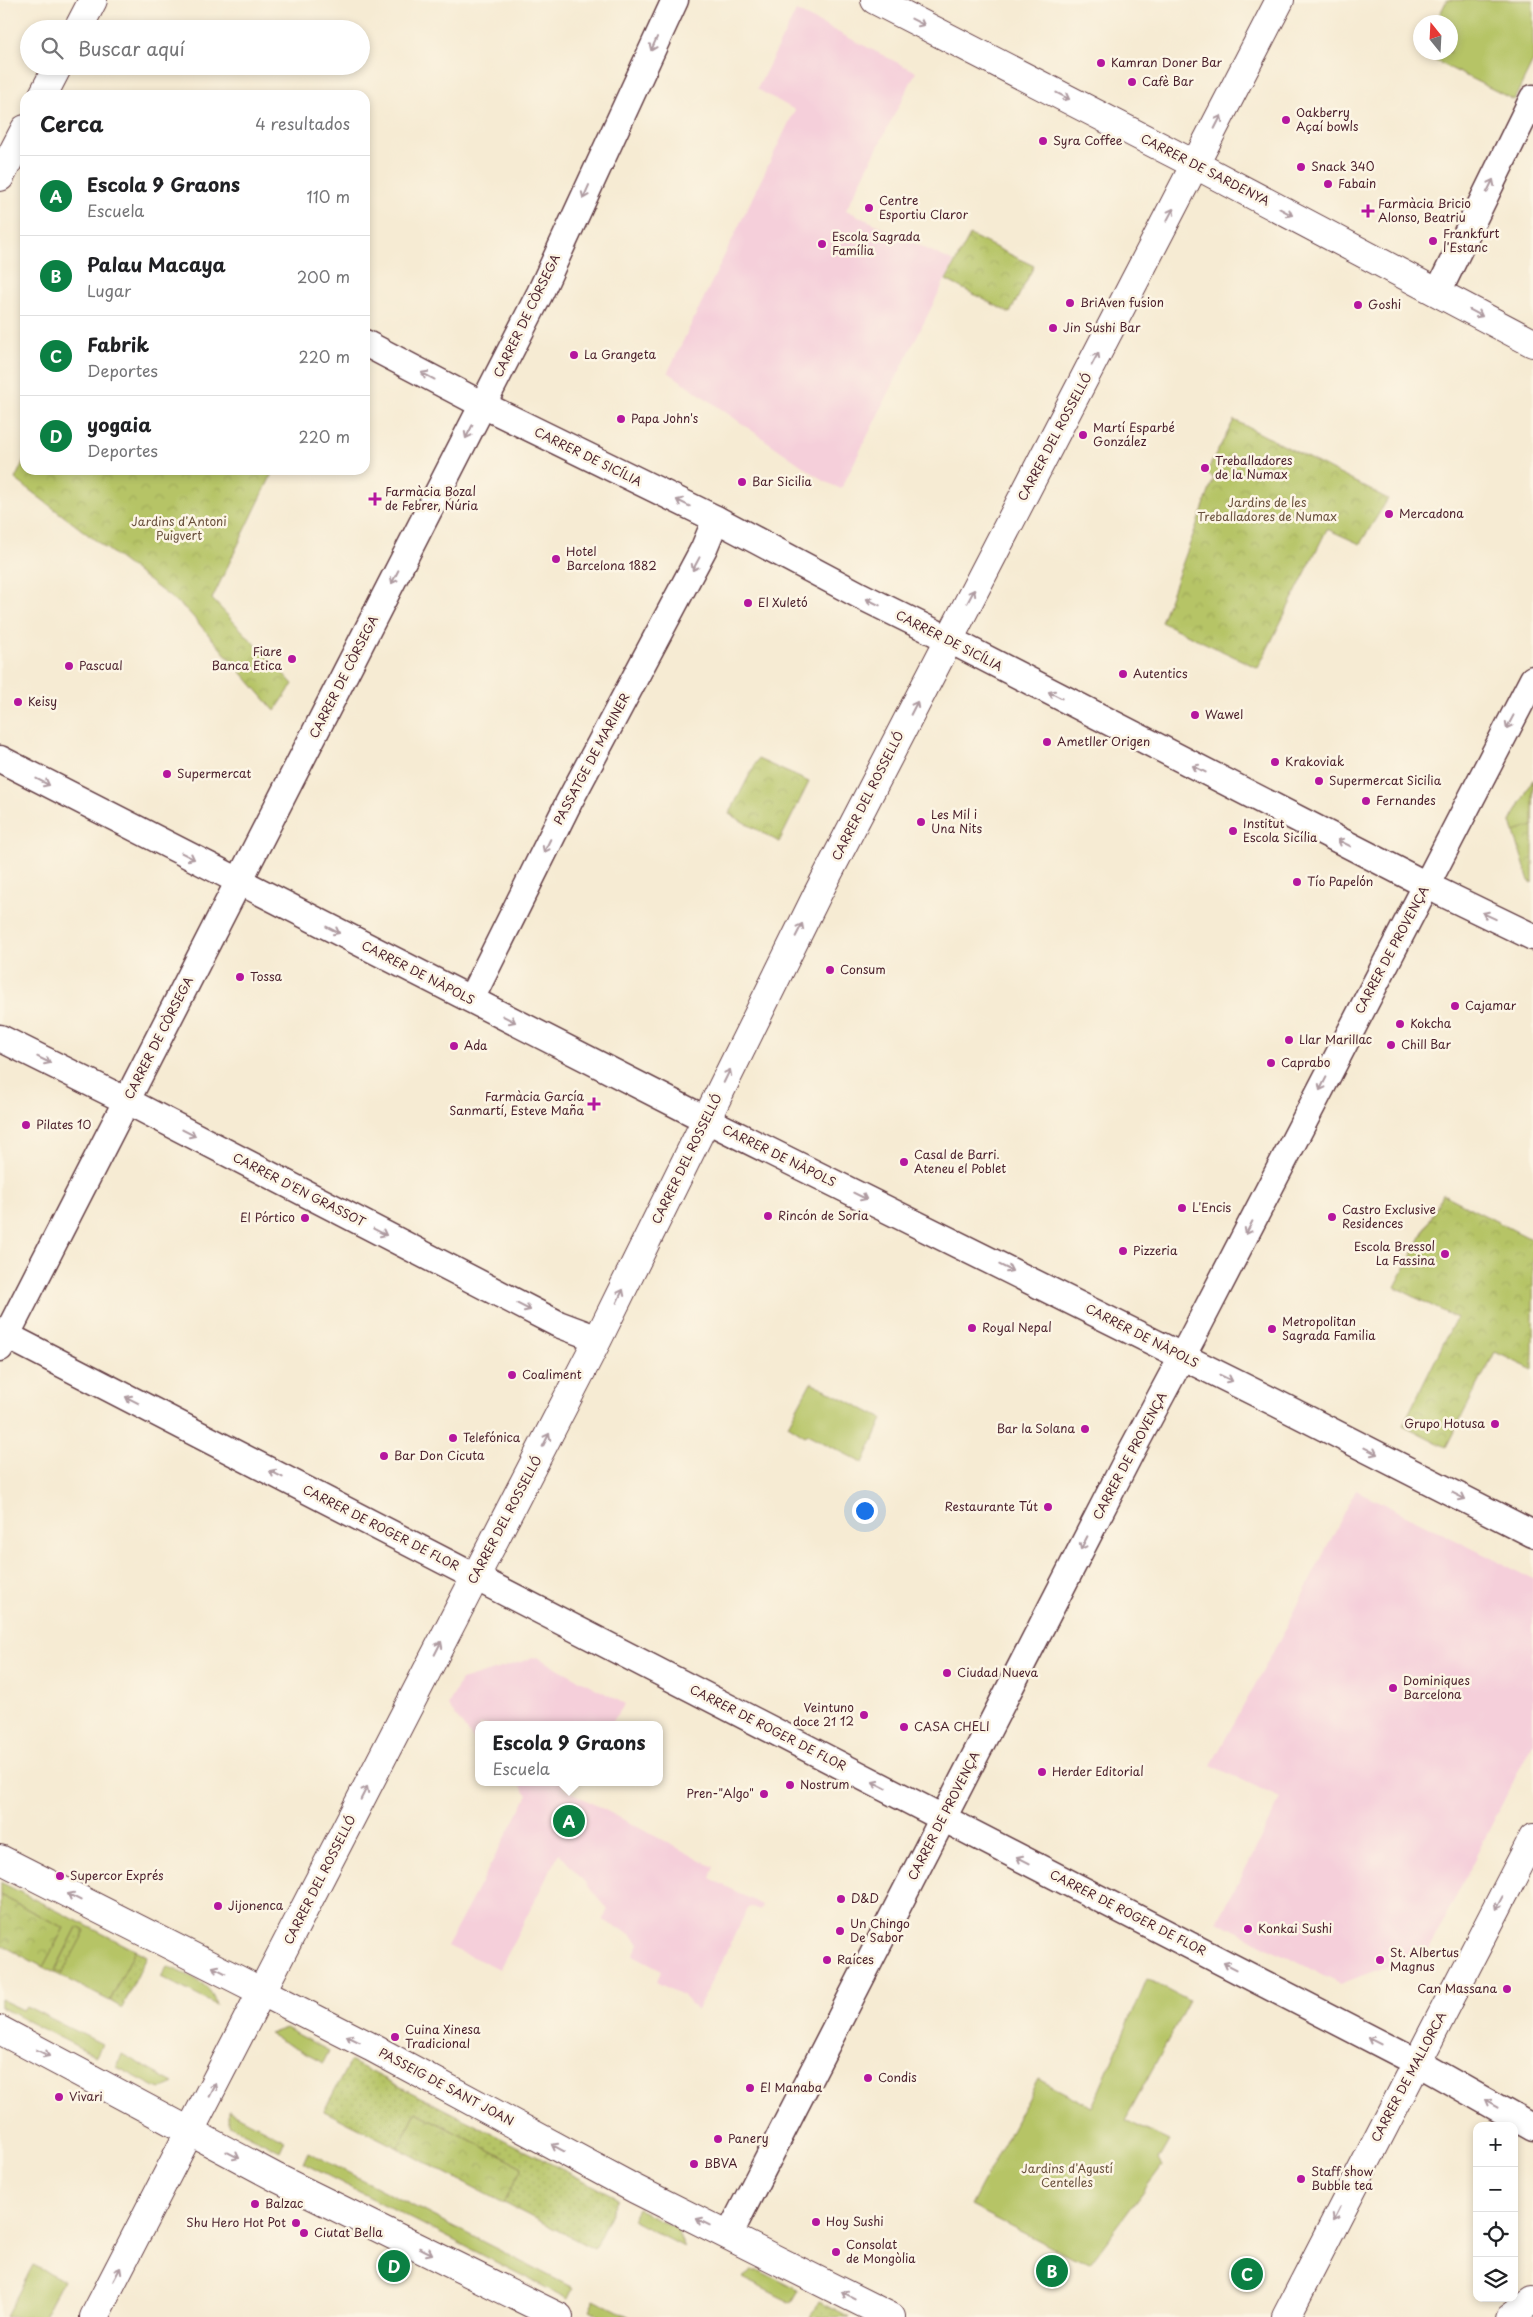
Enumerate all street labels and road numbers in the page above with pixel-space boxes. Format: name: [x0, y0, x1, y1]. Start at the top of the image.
street label: CARRER DE SARDENYA: [1138, 129, 1273, 209]
street label: CARRER DE CÒRSEGA: [488, 251, 564, 380]
street label: CARRER DEL ROSSELLÓ: [1013, 369, 1096, 504]
street label: CARRER DE SICÍLIA: [532, 422, 645, 490]
street label: CARRER DE SICÍLIA: [893, 605, 1006, 675]
street label: CARRER DE CÒRSEGA: [304, 612, 382, 741]
street label: PASSATGE DE MARINER: [549, 689, 634, 828]
street label: CARRER DEL ROSSELLÓ: [827, 728, 908, 863]
street label: CARRER DE PROVENÇA: [1350, 882, 1432, 1017]
street label: CARRER DE NÀPOLS: [359, 936, 478, 1008]
street label: CARRER DE CÒRSEGA: [119, 973, 197, 1102]
street label: CARRER DEL ROSSELLÓ: [647, 1090, 725, 1227]
street label: CARRER DE NÀPOLS: [719, 1120, 839, 1191]
street label: CARRER D'EN GRASSOT: [230, 1148, 370, 1231]
street label: CARRER DE NÀPOLS: [1083, 1299, 1202, 1371]
street label: CARRER DE PROVENÇA: [1088, 1388, 1170, 1523]
street label: CARRER DEL ROSSELLÓ: [463, 1452, 546, 1587]
street label: CARRER DE ROGER DE FLOR: [300, 1480, 463, 1575]
street label: CARRER DE ROGER DE FLOR: [687, 1680, 850, 1775]
street label: CARRER DE PROVENÇA: [903, 1748, 983, 1883]
street label: CARRER DEL ROSSELLÓ: [279, 1812, 360, 1947]
street label: CARRER DE ROGER DE FLOR: [1047, 1865, 1210, 1960]
street label: CARRER DE MALLORCA: [1366, 2008, 1450, 2145]
street label: PASSEIG DE SANT JOAN: [376, 2043, 517, 2129]

